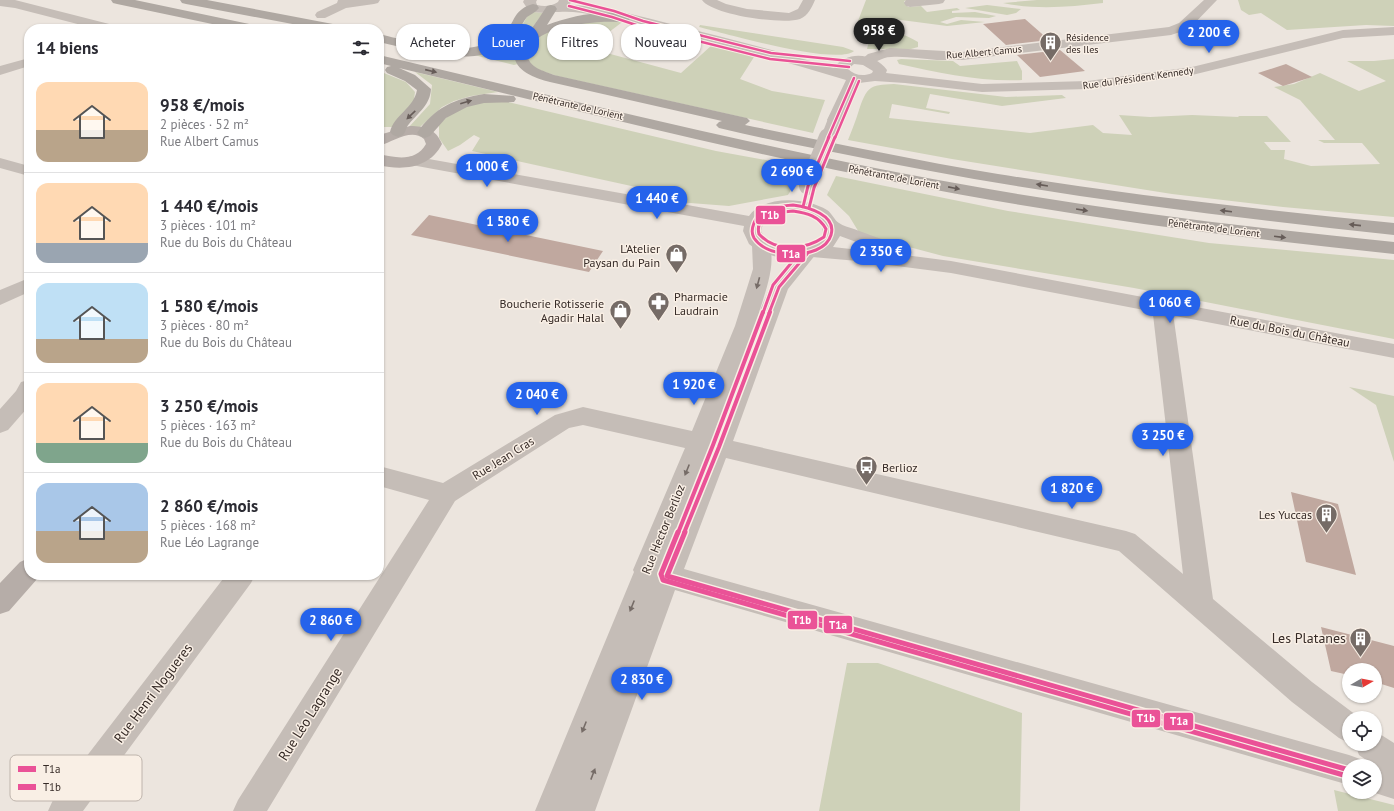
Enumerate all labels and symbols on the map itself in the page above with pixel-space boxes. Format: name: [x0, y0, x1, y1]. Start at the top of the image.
pin: 958 €: [851, 18, 907, 52]
pin: 2 200 €: [1172, 20, 1246, 54]
building icon: Résidence des Iles: [1037, 30, 1063, 63]
place label: Résidence des Iles: [1066, 31, 1109, 56]
street label: Rue Albert Camus: [946, 42, 1022, 62]
street label: Rue du Président Kennedy: [1082, 64, 1195, 92]
one-way arrow: [425, 68, 437, 74]
street label: Pénétrante de Lorient: [532, 89, 625, 123]
one-way arrow: [460, 99, 472, 105]
one-way arrow: [406, 110, 416, 120]
pin: 1 000 €: [450, 154, 524, 188]
pin: 2 690 €: [755, 159, 829, 193]
street label: Pénétrante de Lorient: [848, 162, 941, 192]
one-way arrow: [1036, 182, 1048, 188]
one-way arrow: [947, 185, 960, 191]
pin: 1 440 €: [620, 186, 694, 220]
line badge: T1b: [755, 205, 786, 225]
one-way arrow: [1076, 207, 1088, 213]
text: T1b: [761, 208, 779, 222]
one-way arrow: [1220, 208, 1232, 214]
pin: 1 580 €: [471, 209, 545, 243]
street label: Pénétrante de Lorient: [1167, 216, 1261, 240]
one-way arrow: [1349, 222, 1361, 229]
one-way arrow: [1274, 233, 1286, 240]
pin: 2 350 €: [844, 239, 918, 273]
place label: L'Atelier Paysan du Pain: [583, 241, 660, 270]
shop icon: L'Atelier Paysan du Pain: [663, 242, 689, 275]
line badge: T1a: [776, 244, 806, 263]
text: T1a: [782, 247, 800, 261]
one-way arrow: [755, 277, 761, 289]
place label: Pharmacie Laudrain: [674, 289, 728, 318]
pharmacy icon: Pharmacie Laudrain: [645, 290, 671, 323]
pin: 1 060 €: [1133, 290, 1207, 324]
place label: Boucherie Rotisserie Agadir Halal: [500, 296, 604, 325]
shop icon: Boucherie Rotisserie Agadir Halal: [607, 297, 633, 330]
street label: Rue du Bois du Château: [1229, 312, 1351, 350]
pin: 1 920 €: [657, 372, 731, 406]
pin: 2 040 €: [500, 382, 574, 416]
pin: 3 250 €: [1126, 423, 1200, 457]
street label: Rue Jean Cras: [469, 433, 537, 483]
bus stop icon: Berlioz: [854, 454, 880, 487]
place label: Berlioz: [882, 460, 918, 475]
one-way arrow: [683, 464, 689, 476]
pin: 1 820 €: [1035, 476, 1109, 510]
street label: Rue Hector Berlioz: [638, 482, 688, 576]
building icon: Les Yuccas: [1314, 501, 1340, 534]
place label: Les Yuccas: [1259, 507, 1312, 522]
one-way arrow: [629, 601, 635, 612]
pin: 2 860 €: [294, 608, 368, 642]
line badge: T1b: [787, 610, 818, 630]
text: T1b: [793, 613, 811, 627]
line badge: T1a: [823, 615, 853, 634]
text: T1a: [829, 618, 847, 632]
building icon: Les Platanes: [1348, 625, 1374, 658]
place label: Les Platanes: [1272, 629, 1346, 647]
street label: Rue Henri Nogueres: [110, 640, 196, 746]
north arrow: [1342, 663, 1382, 703]
street label: Rue Léo Lagrange: [274, 664, 346, 764]
pin: 2 830 €: [605, 667, 679, 701]
line badge: T1b: [1131, 709, 1161, 728]
text: T1b: [1137, 711, 1155, 725]
line badge: T1a: [1163, 712, 1194, 731]
text: T1a: [1170, 714, 1188, 728]
one-way arrow: [581, 722, 587, 734]
legend: [10, 755, 142, 801]
text: T1a: [43, 762, 61, 776]
one-way arrow: [590, 768, 596, 780]
text: T1b: [43, 780, 61, 794]

